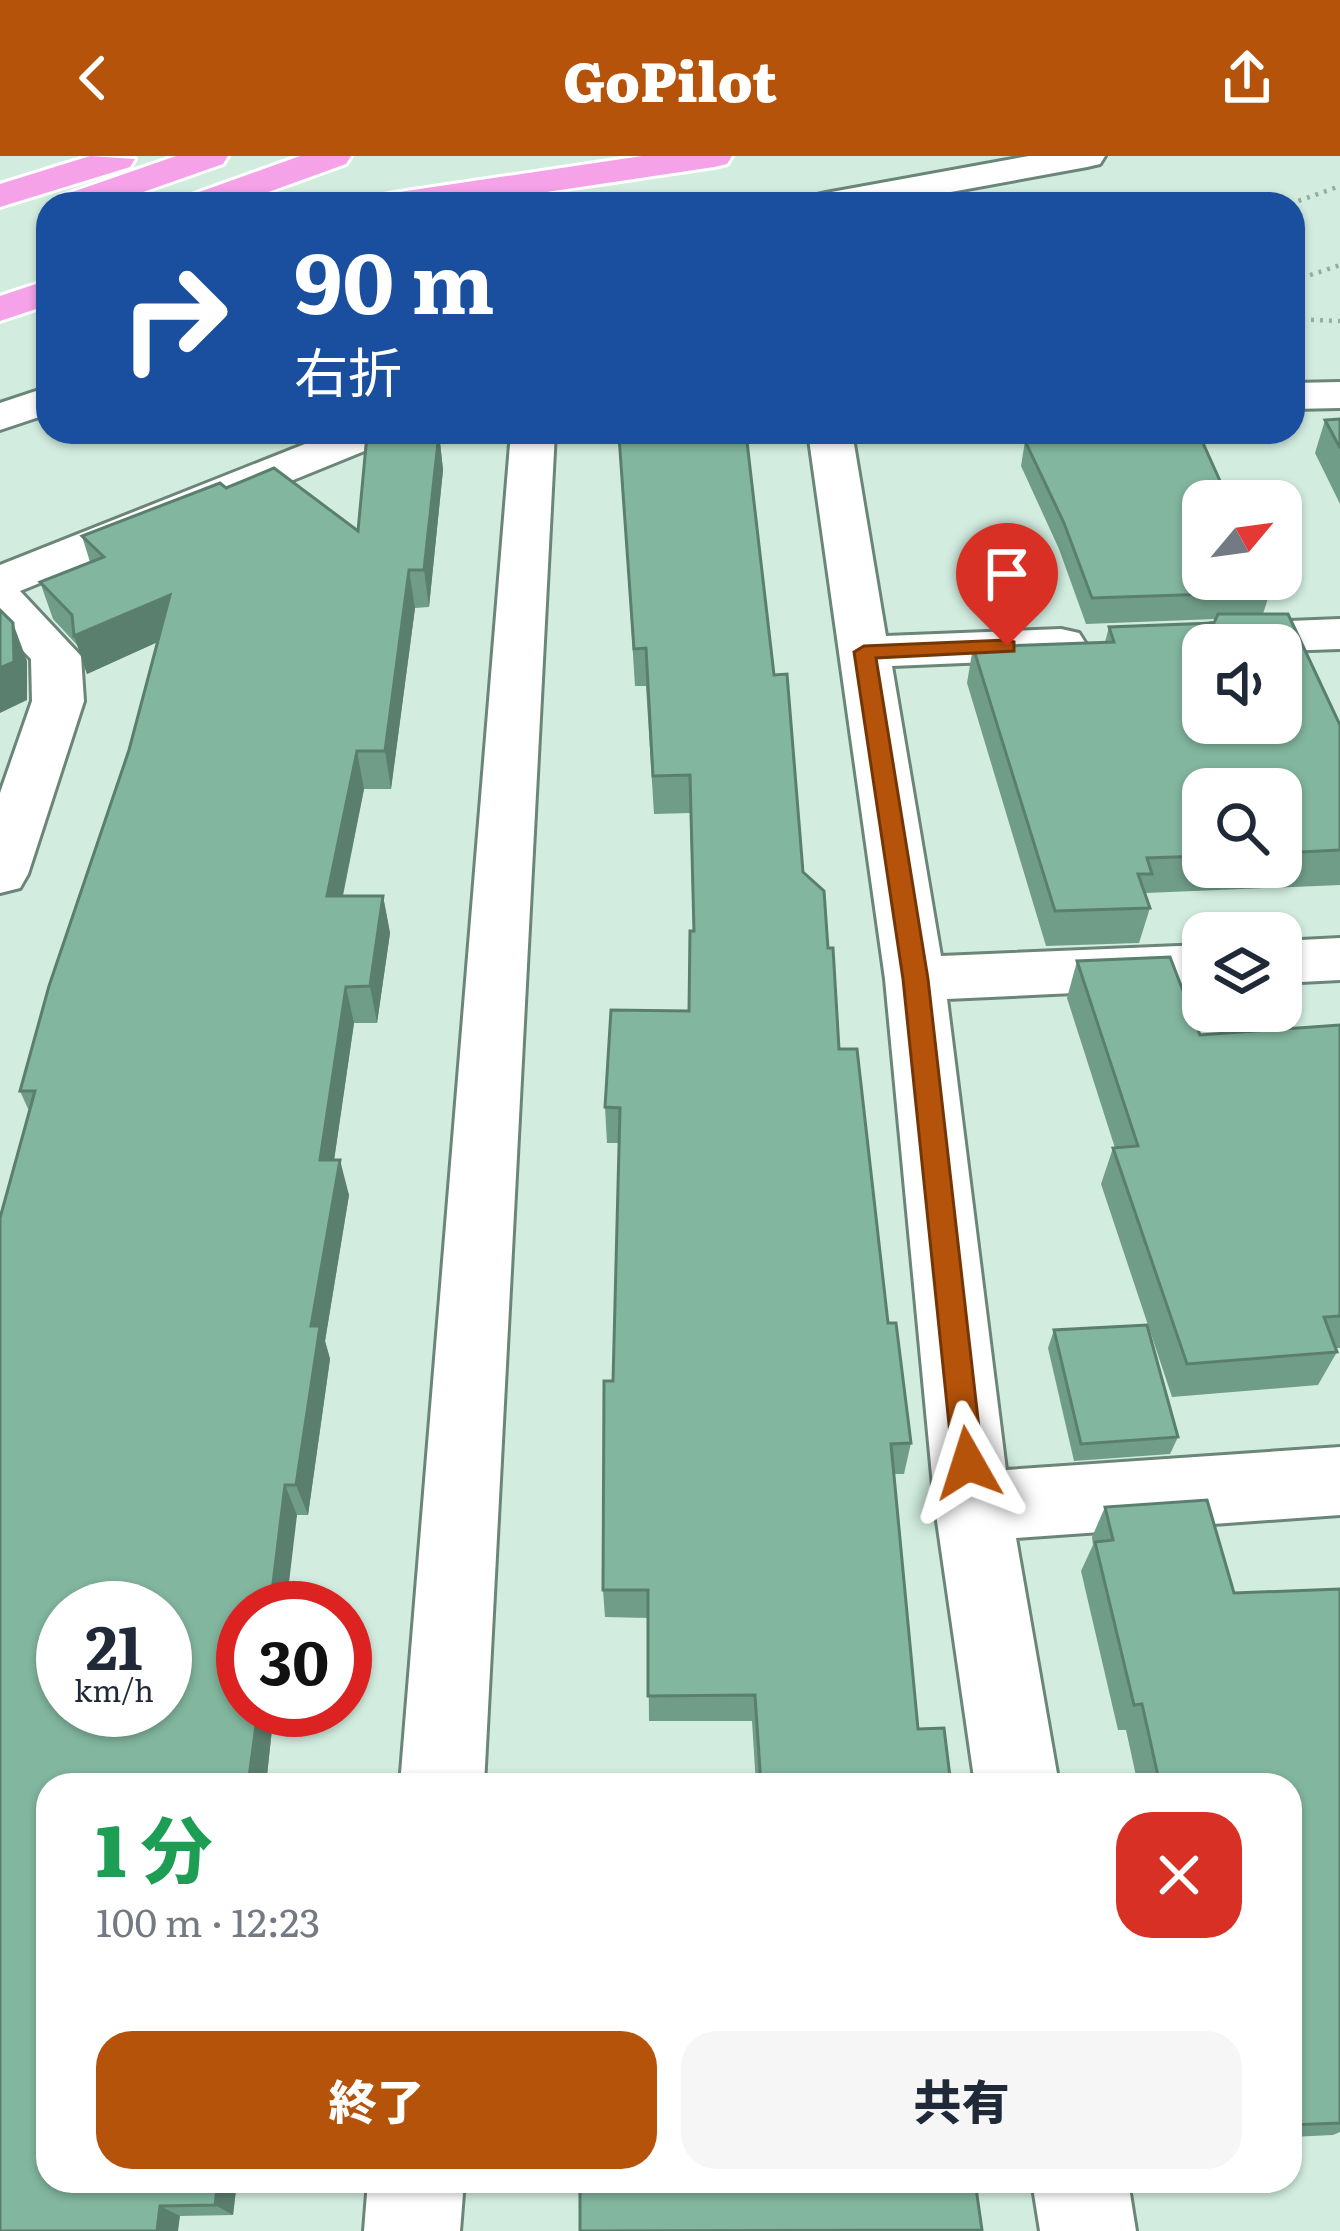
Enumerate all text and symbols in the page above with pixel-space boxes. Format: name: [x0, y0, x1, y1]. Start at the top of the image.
text: GoPilot: [563, 38, 777, 119]
icon: back: [60, 45, 126, 111]
icon: share: [1214, 45, 1280, 111]
text: 90 m: [294, 215, 495, 340]
icon: right: [96, 240, 252, 396]
text: 右折: [294, 329, 402, 410]
north arrow: [1182, 480, 1302, 600]
map controls: [1182, 480, 1302, 1032]
pin: [956, 523, 1058, 646]
icon: arrive: [974, 541, 1040, 607]
button: sound: [1182, 624, 1302, 744]
button: search: [1182, 768, 1302, 888]
button: layers: [1182, 912, 1302, 1032]
position arrow: [905, 1400, 1031, 1526]
speed limit sign: 30: [216, 1581, 372, 1737]
text: 21: [85, 1599, 143, 1688]
text: km/h: [74, 1667, 154, 1711]
text: 1 分: [96, 1792, 213, 1899]
button: close: [1116, 1812, 1242, 1938]
text: 100 m · 12:23: [96, 1891, 320, 1949]
button: 終了: [96, 2031, 657, 2169]
button: 共有: [681, 2031, 1242, 2169]

